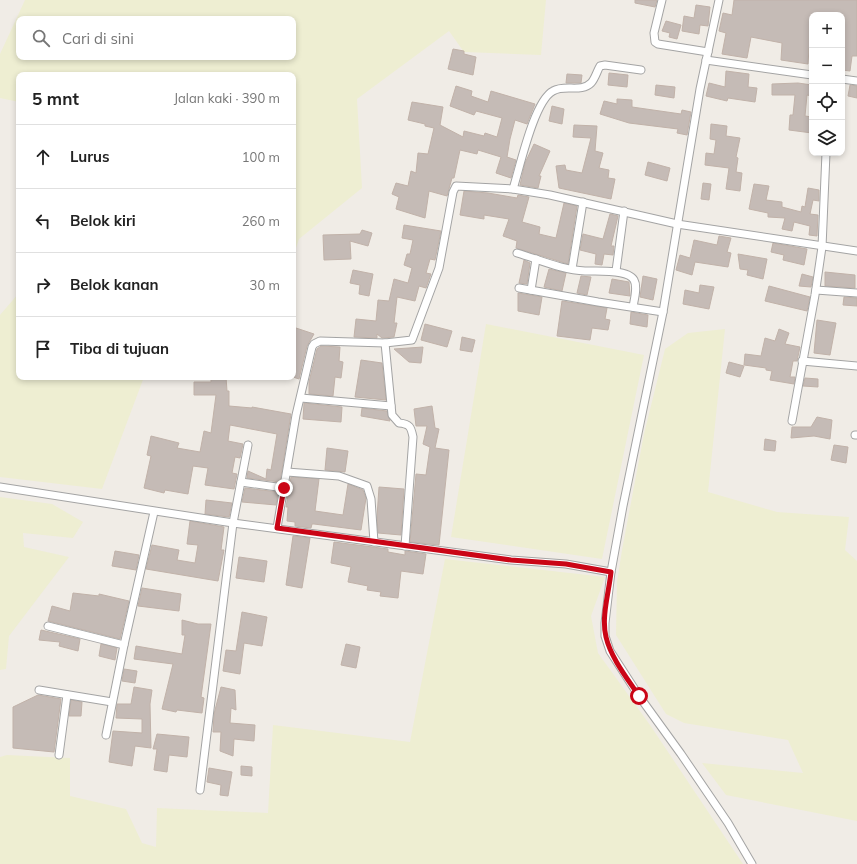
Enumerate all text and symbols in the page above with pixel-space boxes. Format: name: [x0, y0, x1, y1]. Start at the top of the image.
map controls: [809, 12, 845, 156]
button: +: [809, 12, 845, 48]
search box: [16, 16, 296, 60]
icon: search: [30, 27, 52, 49]
text: Cari di sini: [62, 29, 134, 48]
button: −: [809, 48, 845, 84]
button: locate: [809, 84, 845, 120]
text: 5 mnt: [32, 88, 79, 109]
text: Jalan kaki · 390 m: [174, 90, 280, 106]
button: layers: [809, 120, 845, 156]
icon: ahead: [32, 146, 54, 168]
text: Lurus: [70, 147, 110, 166]
text: 100 m: [242, 149, 280, 165]
icon: left: [32, 210, 54, 232]
text: Belok kiri: [70, 211, 136, 230]
text: 260 m: [242, 213, 280, 229]
icon: right: [32, 274, 54, 296]
text: Belok kanan: [70, 275, 159, 294]
text: 30 m: [250, 277, 280, 293]
icon: arrive: [32, 338, 54, 360]
text: Tiba di tujuan: [70, 339, 169, 358]
route end: [275, 479, 293, 497]
route start: [630, 687, 648, 705]

